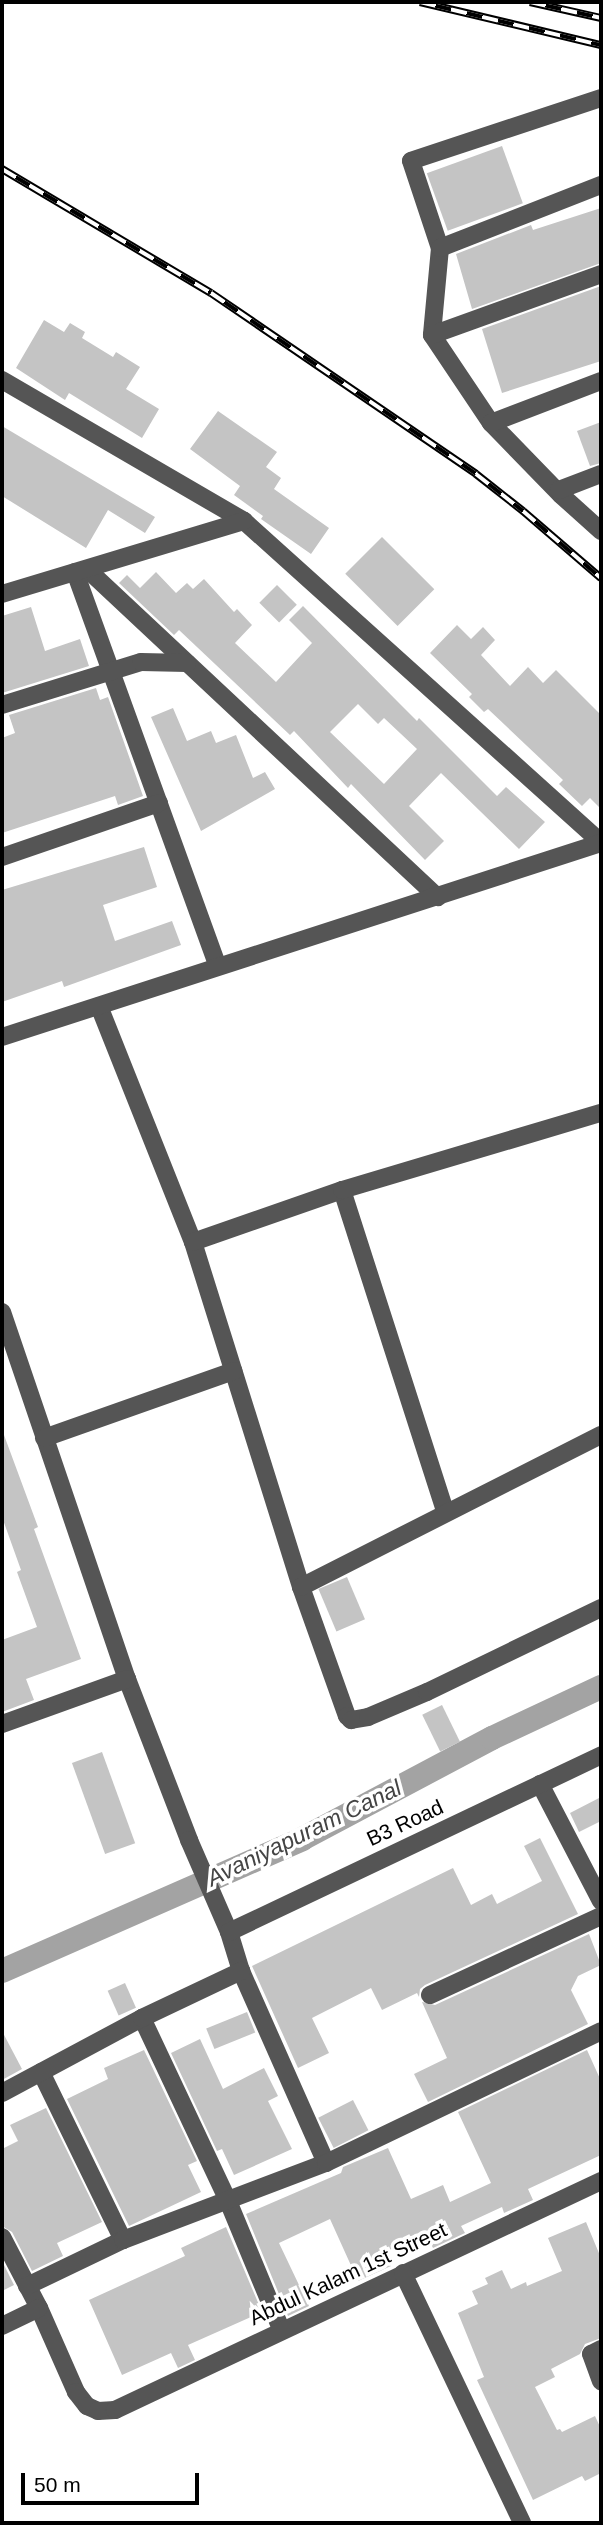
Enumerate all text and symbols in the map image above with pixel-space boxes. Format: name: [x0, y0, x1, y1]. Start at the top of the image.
water label: Avaniyapuram Canal: [202, 1774, 406, 1892]
street label: B3 Road: [363, 1794, 447, 1852]
street label: Abdul Kalam 1st Street: [245, 2217, 451, 2331]
scale bar: [24, 2458, 203, 2502]
text: 50 m: [34, 2473, 81, 2496]

